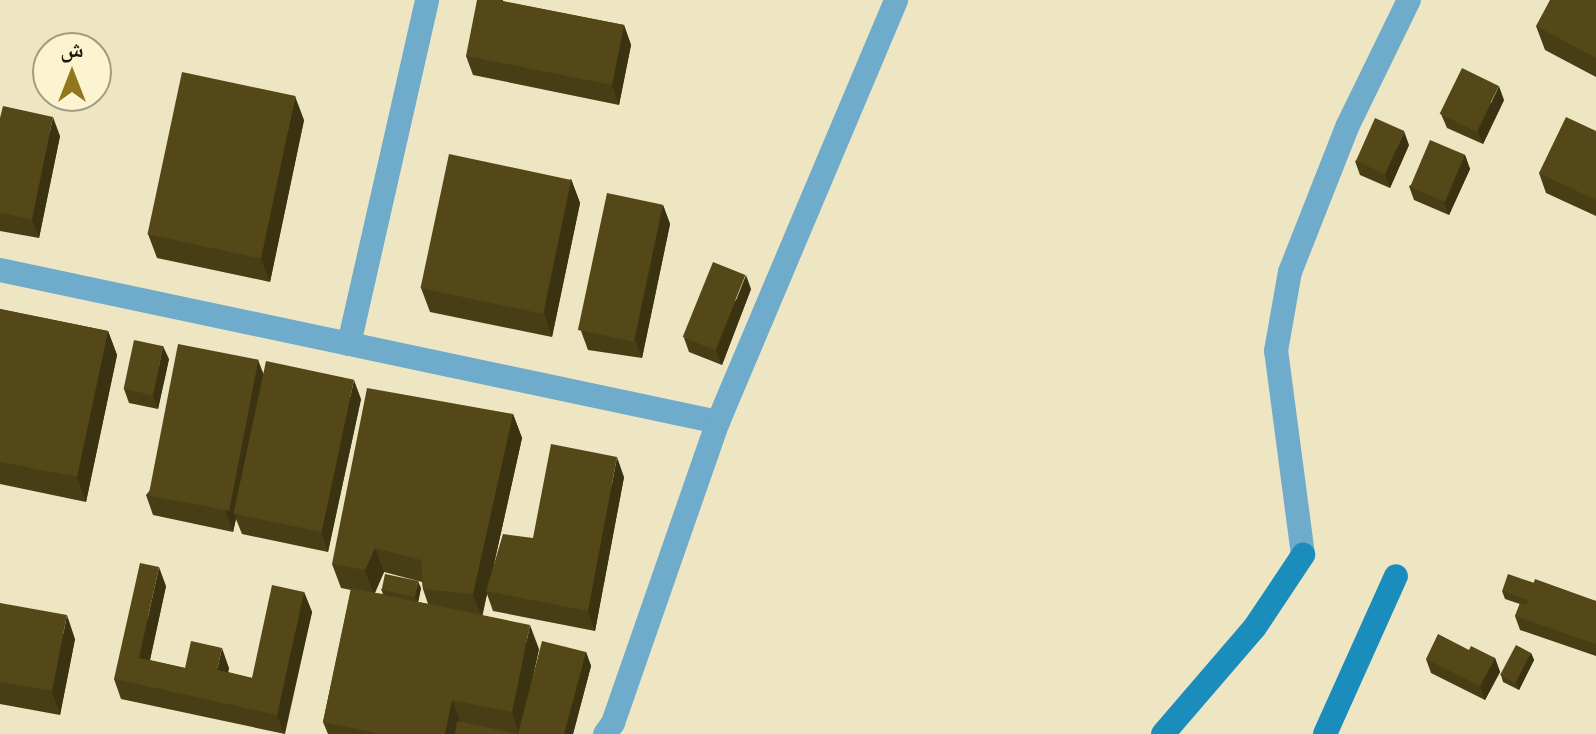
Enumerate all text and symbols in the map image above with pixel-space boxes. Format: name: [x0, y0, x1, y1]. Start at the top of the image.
north arrow: [32, 32, 112, 112]
text: ش: [60, 34, 84, 65]

